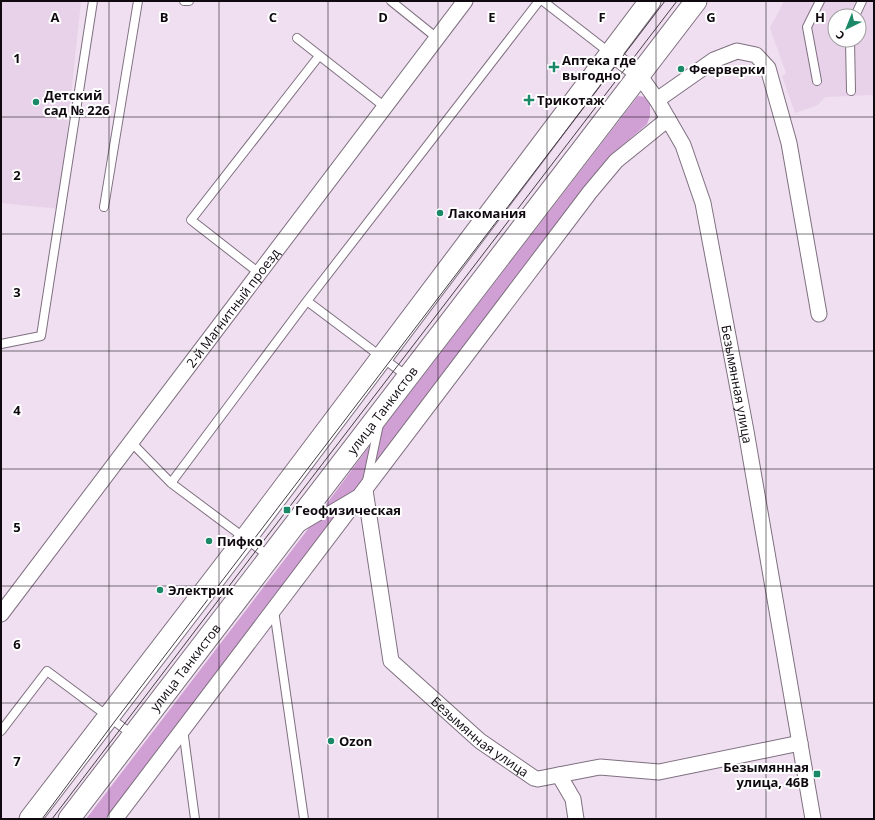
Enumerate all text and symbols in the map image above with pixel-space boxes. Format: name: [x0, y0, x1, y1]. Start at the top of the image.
text: A: [51, 8, 60, 26]
text: B: [160, 8, 169, 26]
text: C: [269, 8, 277, 26]
text: D: [378, 8, 388, 26]
text: E: [488, 8, 496, 26]
text: F: [598, 8, 606, 26]
text: G: [706, 8, 716, 26]
text: H: [815, 8, 825, 26]
north arrow: [827, 8, 867, 48]
text: С: [832, 28, 848, 44]
text: 1: [13, 49, 21, 67]
place label: Аптека где выгодно: [562, 51, 636, 84]
place label: Феерверки: [689, 60, 765, 78]
marker: Аптека где выгодно: [549, 62, 559, 72]
marker: Феерверки: [676, 64, 686, 74]
place label: Детский сад № 226: [44, 86, 110, 119]
place label: Трикотаж: [537, 91, 605, 109]
marker: Трикотаж: [524, 95, 534, 105]
marker: Детский сад № 226: [31, 97, 41, 107]
text: 2: [13, 166, 21, 184]
place label: Лакомания: [448, 204, 526, 222]
marker: Лакомания: [435, 208, 445, 218]
street label: 2-й Магнитный проезд: [182, 244, 284, 371]
text: 3: [13, 283, 21, 301]
street label: Безымянная улица: [717, 324, 757, 445]
street label: улица Танкистов: [343, 363, 422, 458]
text: 4: [13, 401, 21, 419]
place label: Геофизическая: [295, 501, 401, 519]
marker: Геофизическая: [282, 505, 292, 515]
text: 5: [13, 518, 21, 536]
place label: Пифко: [217, 532, 263, 550]
marker: Пифко: [204, 536, 214, 546]
place label: Электрик: [168, 581, 235, 599]
marker: Электрик: [155, 585, 165, 595]
street label: улица Танкистов: [146, 620, 225, 715]
text: 6: [13, 635, 21, 653]
street label: Безымянная улица: [427, 692, 533, 781]
place label: Ozon: [339, 732, 372, 750]
marker: Ozon: [326, 736, 336, 746]
text: 7: [13, 752, 21, 770]
place label: Безымянная улица, 46В: [723, 758, 809, 791]
marker: Безымянная улица, 46В: [812, 769, 822, 779]

